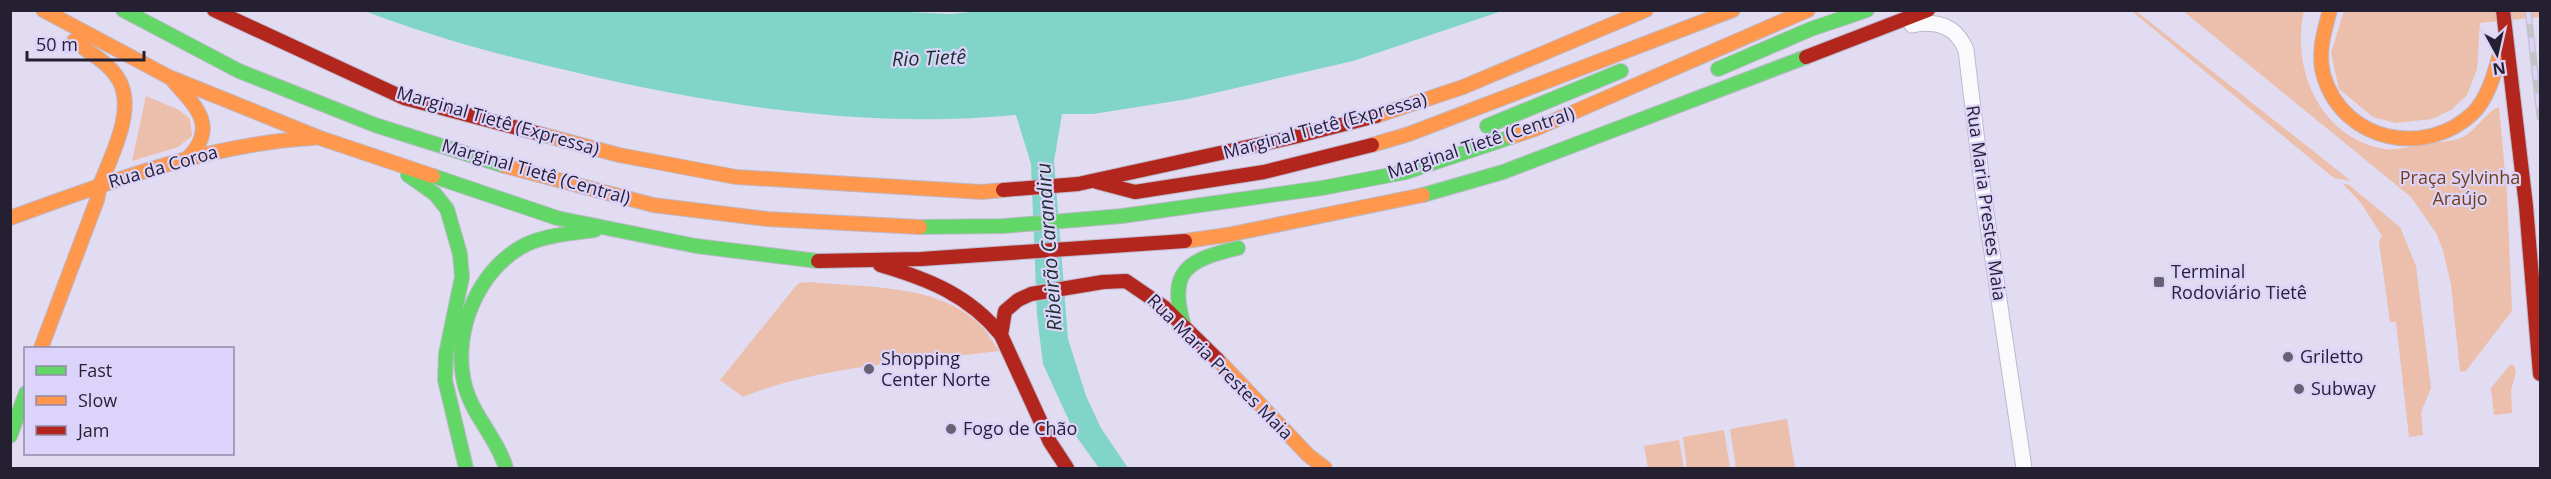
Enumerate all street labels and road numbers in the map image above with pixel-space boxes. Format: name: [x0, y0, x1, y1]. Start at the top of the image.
street label: Marginal Tietê (Expressa): [394, 80, 602, 160]
street label: Marginal Tietê (Expressa): [1220, 86, 1429, 164]
street label: Marginal Tietê (Central): [1384, 100, 1577, 184]
street label: Rua Maria Prestes Maia: [1961, 104, 2013, 302]
street label: Marginal Tietê (Central): [439, 133, 633, 209]
street label: Rua da Coroa: [105, 139, 220, 193]
street label: Rua Maria Prestes Maia: [1143, 288, 1299, 444]

